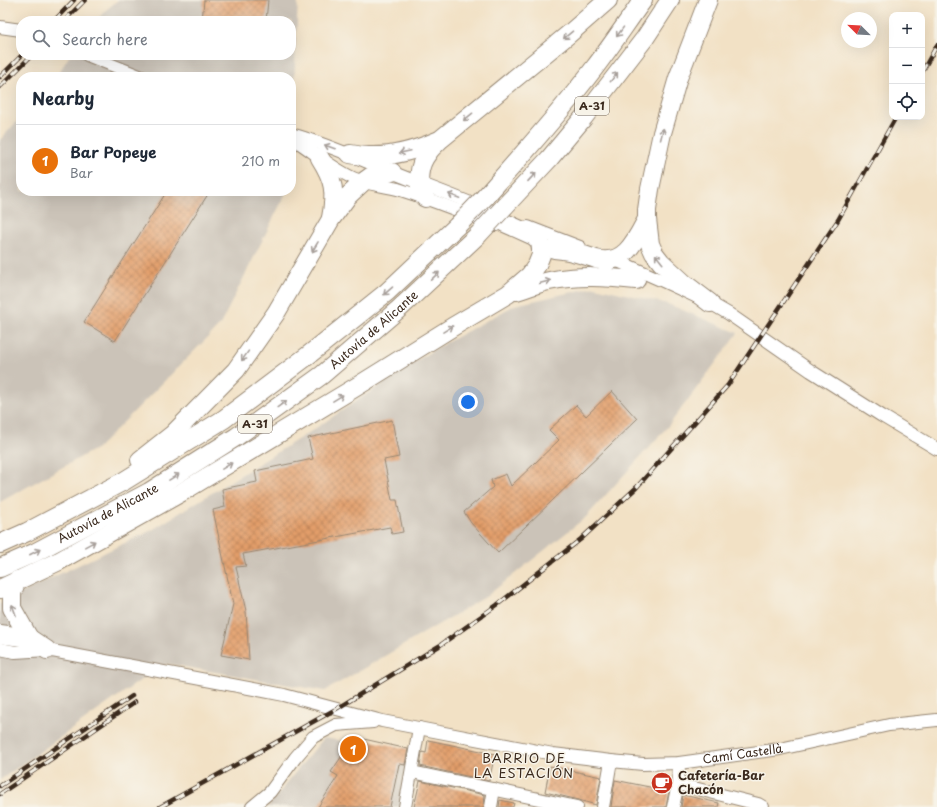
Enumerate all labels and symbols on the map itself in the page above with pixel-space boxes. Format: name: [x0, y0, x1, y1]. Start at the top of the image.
north arrow: [841, 12, 877, 48]
one-way arrow: [616, 26, 624, 37]
one-way arrow: [563, 30, 573, 39]
one-way arrow: [610, 72, 618, 83]
road number: A-31: [575, 97, 609, 115]
one-way arrow: [462, 113, 473, 122]
one-way arrow: [659, 127, 667, 140]
one-way arrow: [325, 143, 337, 151]
one-way arrow: [398, 148, 411, 156]
one-way arrow: [527, 172, 536, 182]
one-way arrow: [449, 192, 461, 200]
one-way arrow: [311, 241, 319, 252]
one-way arrow: [655, 254, 664, 265]
one-way arrow: [430, 271, 440, 281]
one-way arrow: [538, 278, 551, 285]
street label: Autovía de Alicante: [325, 285, 422, 373]
one-way arrow: [382, 287, 393, 296]
one-way arrow: [442, 325, 454, 333]
one-way arrow: [241, 351, 249, 362]
your location: [458, 392, 478, 412]
one-way arrow: [332, 394, 344, 402]
one-way arrow: [276, 400, 287, 408]
road number: A-31: [238, 415, 272, 433]
one-way arrow: [221, 461, 233, 469]
one-way arrow: [168, 472, 180, 480]
street label: Autovía de Alicante: [54, 478, 162, 547]
one-way arrow: [84, 540, 96, 548]
one-way arrow: [29, 548, 41, 555]
one-way arrow: [10, 605, 18, 617]
pin: 1: [340, 734, 366, 764]
street label: Camí Castellà: [701, 739, 784, 768]
district label: BARRIO DE LA ESTACIÓN: [474, 748, 574, 782]
place label: Cafetería-Bar Chacón: [678, 766, 765, 798]
cafe icon: Cafetería-Bar Chacón: [649, 770, 675, 796]

